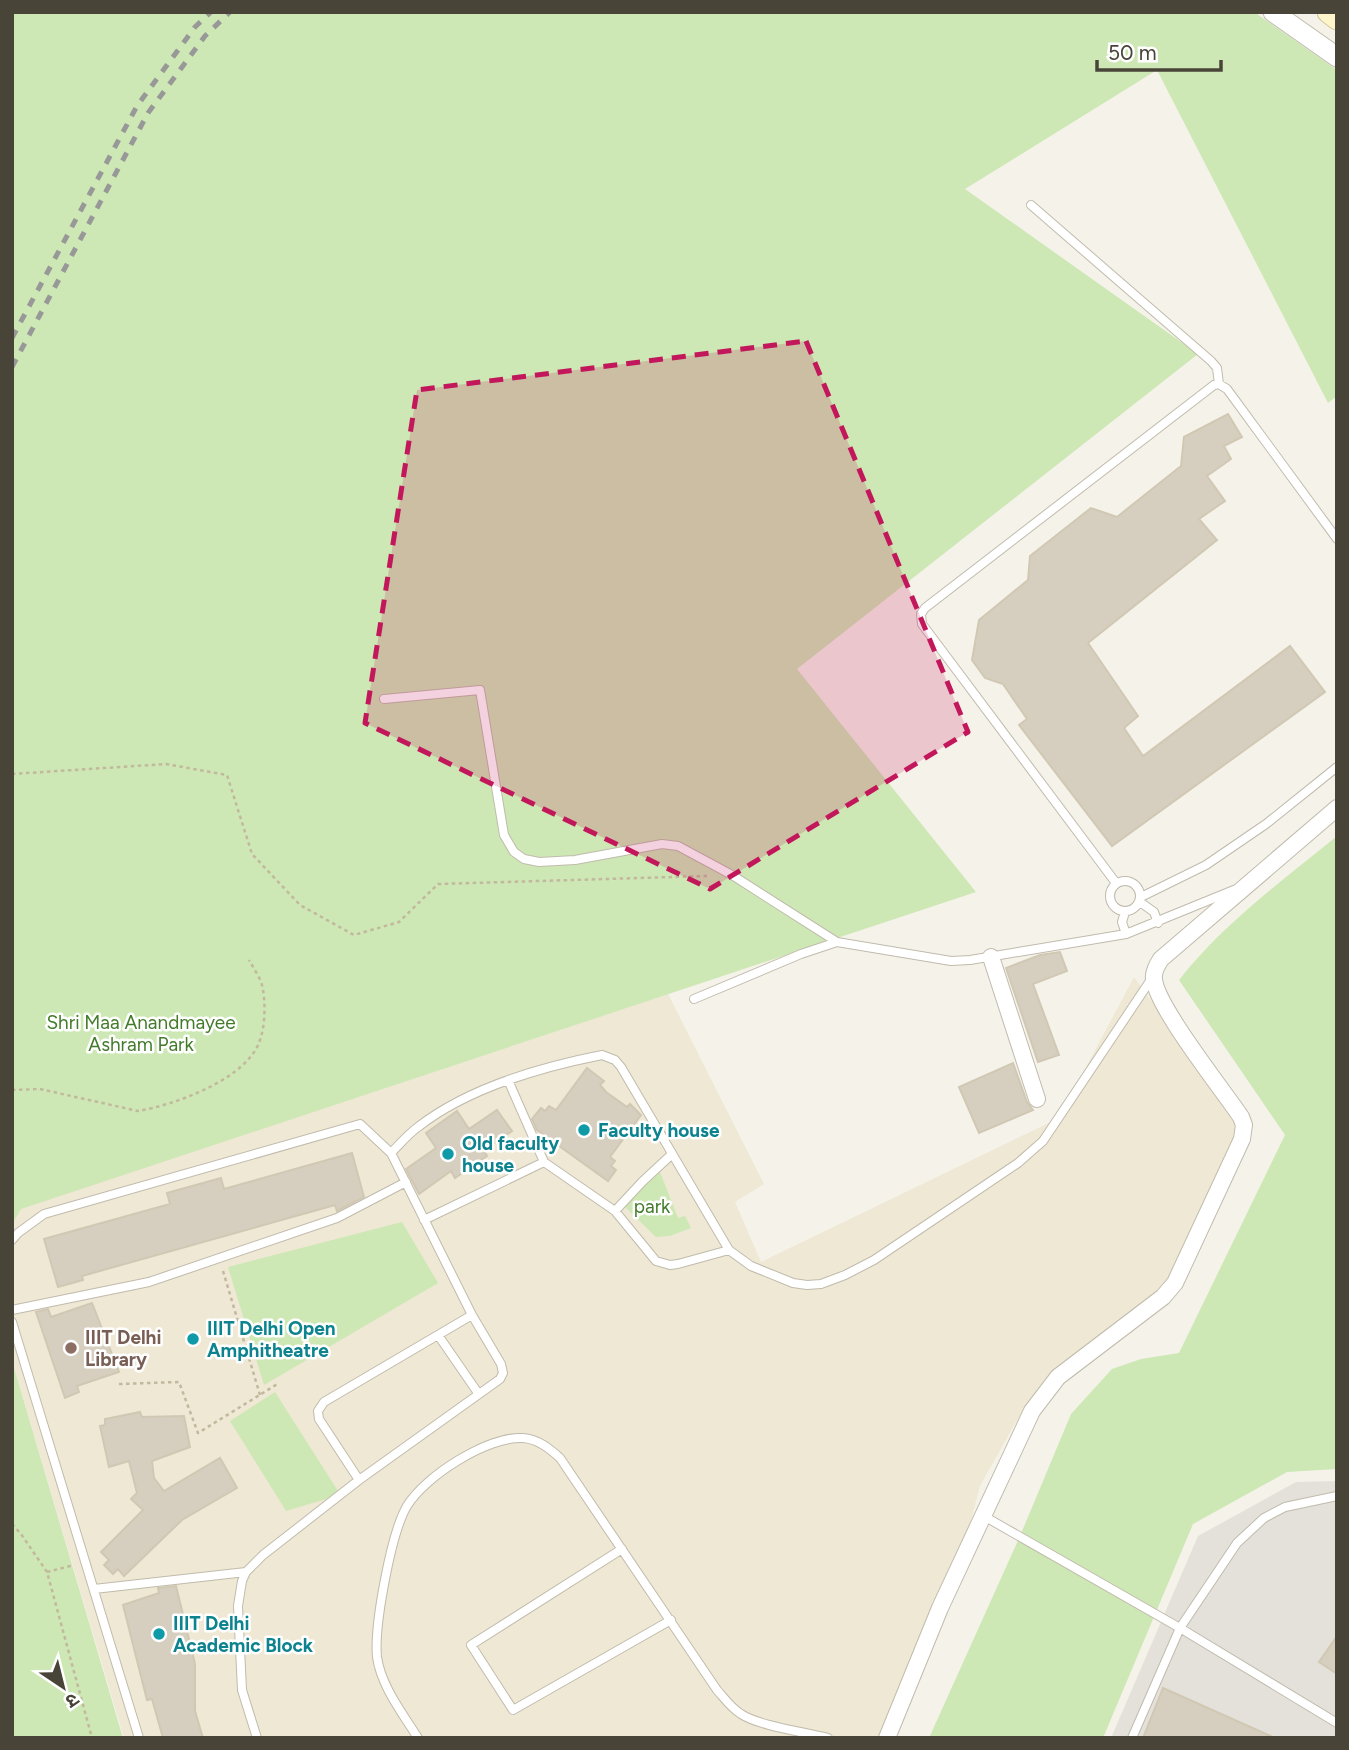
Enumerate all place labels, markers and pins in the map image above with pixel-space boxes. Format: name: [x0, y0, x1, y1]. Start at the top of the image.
place label: Faculty house: [598, 1119, 720, 1142]
marker: Faculty house: [576, 1122, 592, 1138]
place label: Old faculty house: [462, 1132, 559, 1177]
marker: Old faculty house: [440, 1146, 456, 1162]
place label: IIIT Delhi Open Amphitheatre: [207, 1317, 336, 1362]
place label: IIIT Delhi Library: [85, 1326, 161, 1371]
marker: IIIT Delhi Open Amphitheatre: [185, 1331, 201, 1347]
marker: IIIT Delhi Library: [63, 1340, 79, 1356]
place label: IIIT Delhi Academic Block: [173, 1612, 314, 1657]
marker: IIIT Delhi Academic Block: [151, 1626, 167, 1642]

